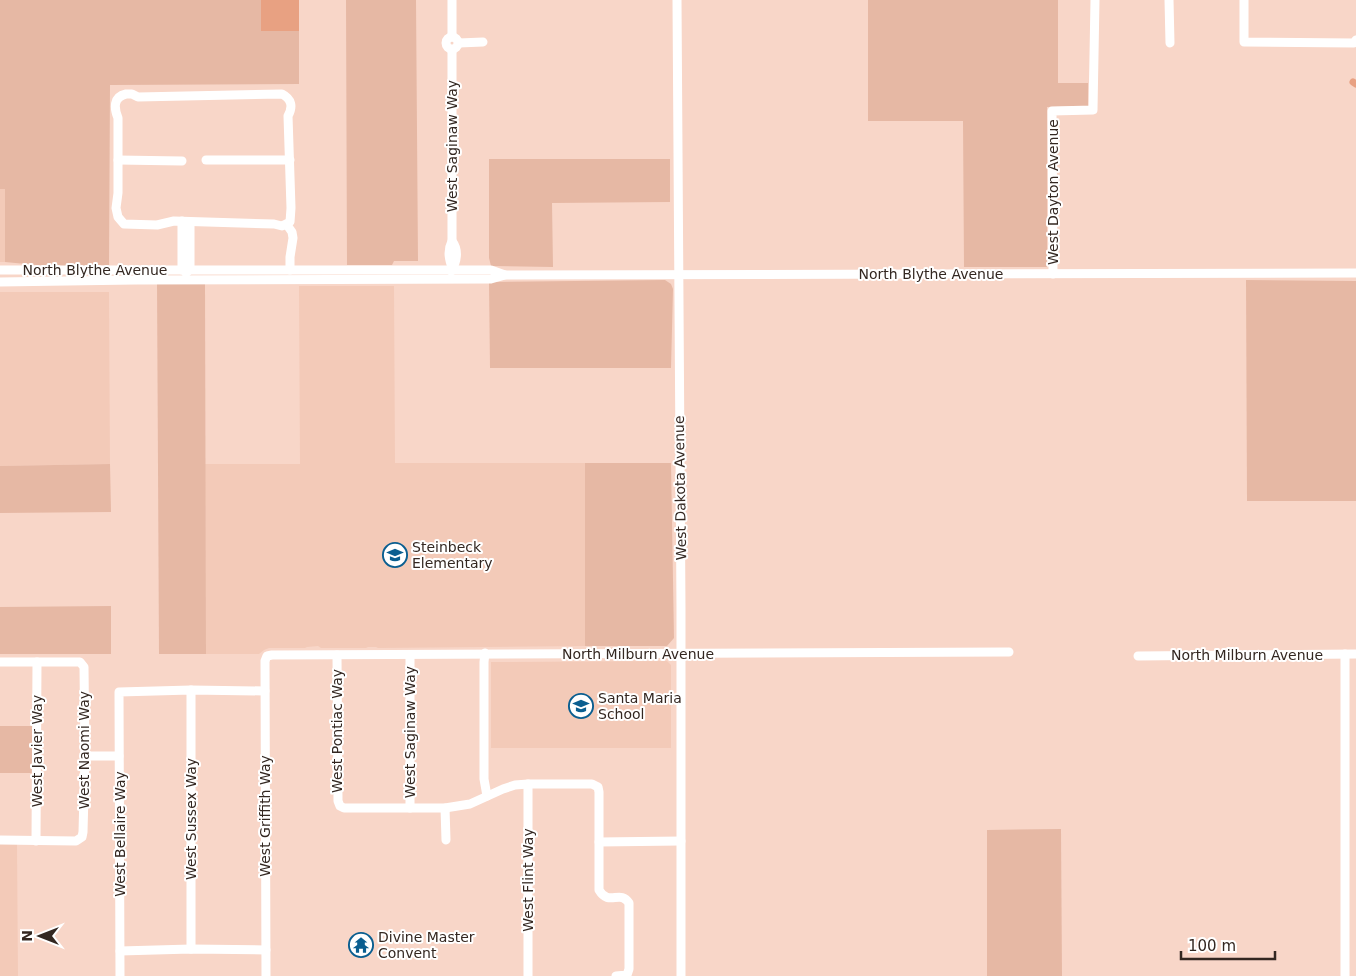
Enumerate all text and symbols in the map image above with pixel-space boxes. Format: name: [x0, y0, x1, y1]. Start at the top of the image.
street label: West Saginaw Way: [444, 80, 460, 212]
street label: West Dayton Avenue: [1045, 119, 1061, 265]
street label: North Blythe Avenue: [23, 262, 167, 278]
street label: North Blythe Avenue: [859, 266, 1003, 282]
street label: West Dakota Avenue: [671, 415, 689, 561]
place label: Steinbeck Elementary: [412, 539, 493, 571]
school or university icon: Steinbeck Elementary: [382, 542, 408, 568]
street label: North Milburn Avenue: [562, 646, 714, 662]
street label: North Milburn Avenue: [1171, 647, 1323, 663]
street label: West Saginaw Way: [402, 666, 418, 798]
street label: West Pontiac Way: [329, 669, 345, 793]
place label: Santa Maria School: [598, 690, 682, 722]
street label: West Naomi Way: [76, 691, 92, 809]
school or university icon: Santa Maria School: [568, 693, 594, 719]
street label: West Javier Way: [29, 695, 45, 807]
street label: West Griffith Way: [257, 755, 273, 877]
street label: West Sussex Way: [183, 758, 199, 880]
street label: West Bellaire Way: [112, 771, 128, 897]
street label: West Flint Way: [520, 828, 536, 932]
north arrow: [15, 911, 65, 961]
scale bar: [1181, 928, 1275, 960]
place label: Divine Master Convent: [378, 929, 475, 961]
text: N: [19, 930, 35, 942]
temple icon: Divine Master Convent: [348, 932, 374, 958]
text: 100 m: [1188, 937, 1236, 955]

